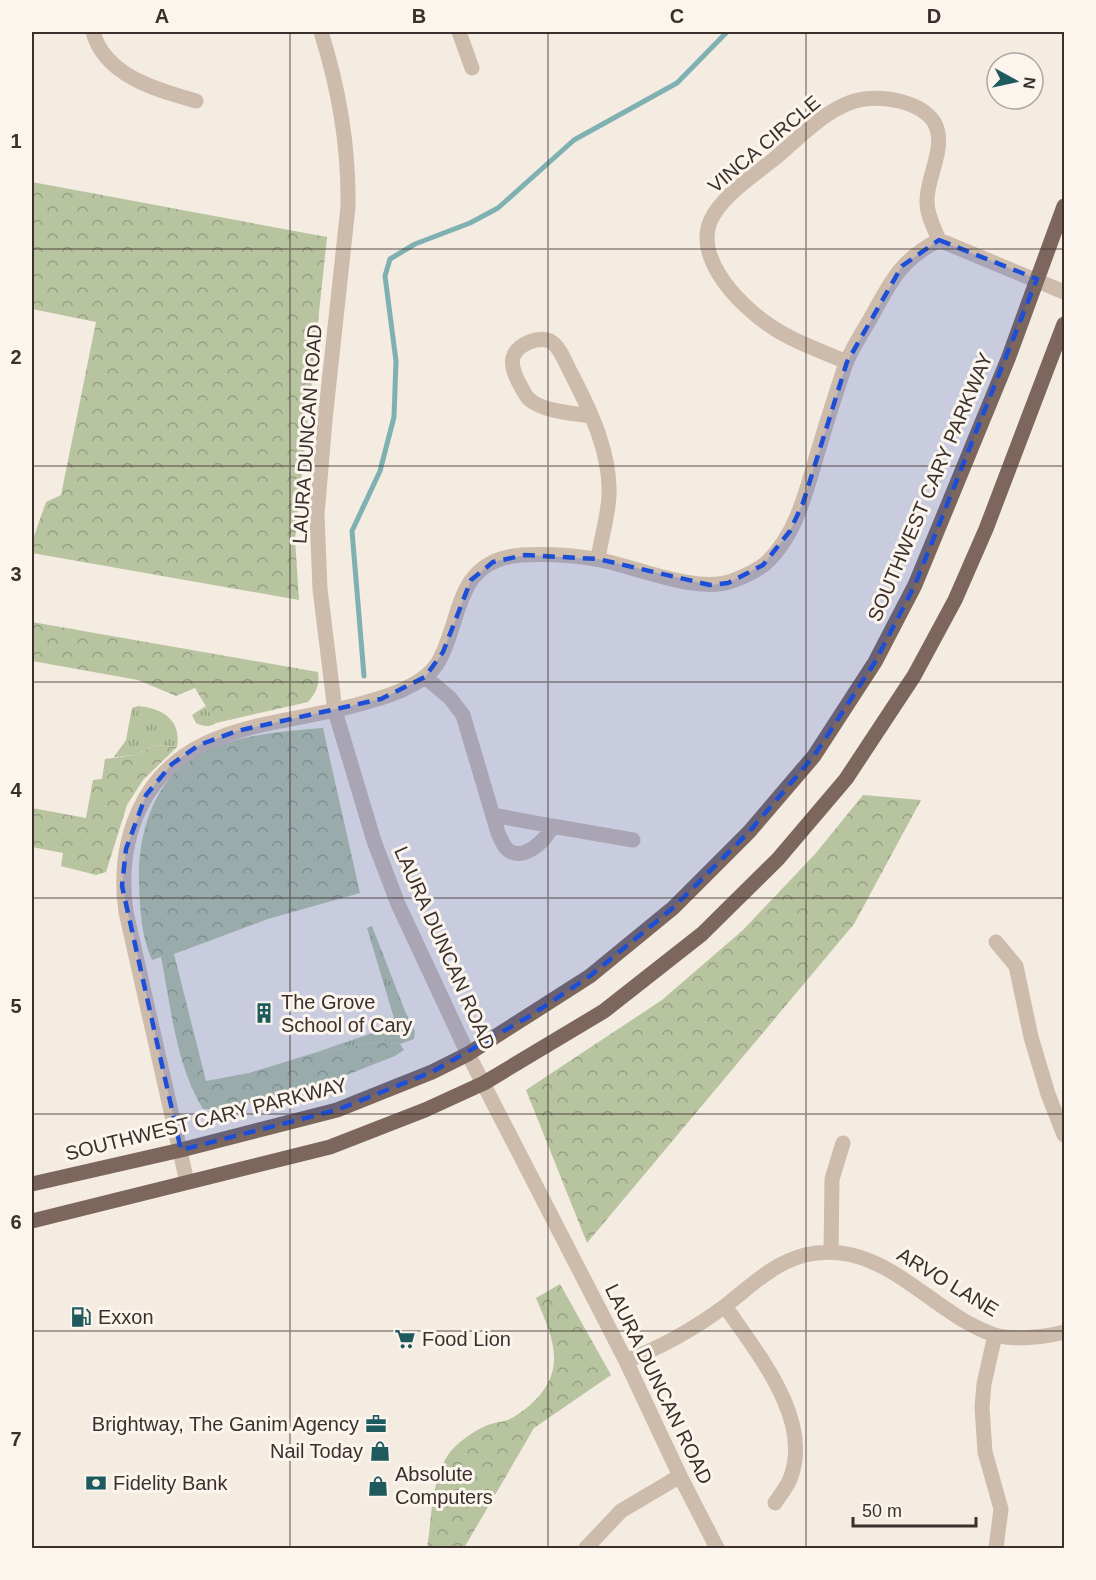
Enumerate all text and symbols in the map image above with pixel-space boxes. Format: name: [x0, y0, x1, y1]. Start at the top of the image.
text: A: [155, 5, 169, 27]
text: B: [412, 5, 426, 27]
text: C: [670, 5, 684, 27]
text: D: [927, 5, 941, 27]
north arrow: [985, 51, 1045, 111]
text: N: [1020, 76, 1039, 90]
street label: VINCA CIRCLE: [704, 91, 824, 197]
text: 1: [10, 130, 22, 152]
street label: LAURA DUNCAN ROAD: [288, 323, 326, 545]
text: 2: [10, 346, 22, 368]
street label: SOUTHWEST CARY PARKWAY: [863, 349, 997, 625]
text: 3: [10, 563, 22, 585]
text: 4: [10, 779, 22, 801]
street label: LAURA DUNCAN ROAD: [390, 843, 500, 1053]
place label: The Grove School of Cary: [281, 991, 412, 1036]
text: 5: [10, 995, 22, 1017]
building icon: The Grove School of Cary: [252, 1001, 276, 1025]
street label: SOUTHWEST CARY PARKWAY: [63, 1073, 349, 1165]
text: 6: [10, 1211, 22, 1233]
street label: ARVO LANE: [893, 1243, 1003, 1321]
street label: LAURA DUNCAN ROAD: [601, 1280, 717, 1488]
fuel station icon: Exxon: [69, 1305, 93, 1329]
place label: Exxon: [98, 1306, 154, 1328]
supermarket icon: Food Lion: [393, 1327, 417, 1351]
place label: Food Lion: [422, 1328, 511, 1350]
office icon: Brightway, The Ganim Agency: [364, 1412, 388, 1436]
place label: Brightway, The Ganim Agency: [92, 1413, 359, 1435]
text: 7: [10, 1428, 22, 1450]
shop icon: Nail Today: [368, 1439, 392, 1463]
place label: Nail Today: [270, 1440, 363, 1462]
place label: Absolute Computers: [395, 1463, 493, 1508]
bank icon: Fidelity Bank: [84, 1471, 108, 1495]
place label: Fidelity Bank: [113, 1472, 228, 1494]
shop icon: Absolute Computers: [366, 1474, 390, 1498]
scale bar: [853, 1490, 976, 1528]
text: 50 m: [862, 1501, 902, 1521]

